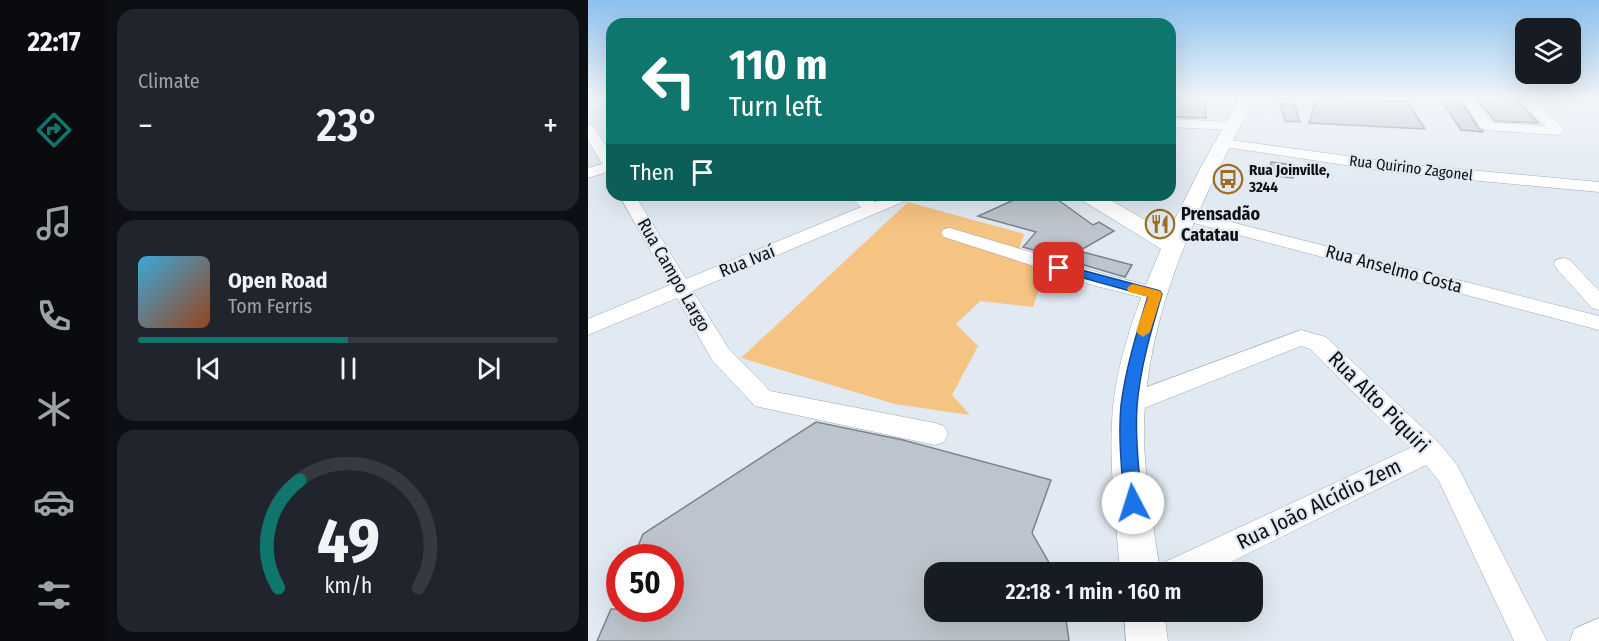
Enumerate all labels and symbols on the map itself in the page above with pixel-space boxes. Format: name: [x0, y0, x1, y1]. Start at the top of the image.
street label: Rua Quirino Zagonel: [1348, 151, 1474, 185]
place label: Rua Joinville, 3244: [1248, 161, 1330, 196]
bus stop icon: Rua Joinville, 3244: [1212, 163, 1244, 195]
place label: Prensadão Catatau: [1181, 203, 1261, 246]
restaurant icon: Prensadão Catatau: [1144, 208, 1176, 240]
street label: Rua Campo Largo: [633, 214, 715, 336]
street label: Rua Ivaí: [716, 240, 778, 282]
street label: Rua Anselmo Costa: [1323, 240, 1465, 298]
pin: [1033, 242, 1084, 293]
street label: Rua Alto Piquiri: [1323, 346, 1435, 458]
street label: Rua João Alcídio Zem: [1233, 453, 1405, 555]
position arrow: [1101, 471, 1165, 535]
speed limit sign: 50: [606, 544, 684, 622]

